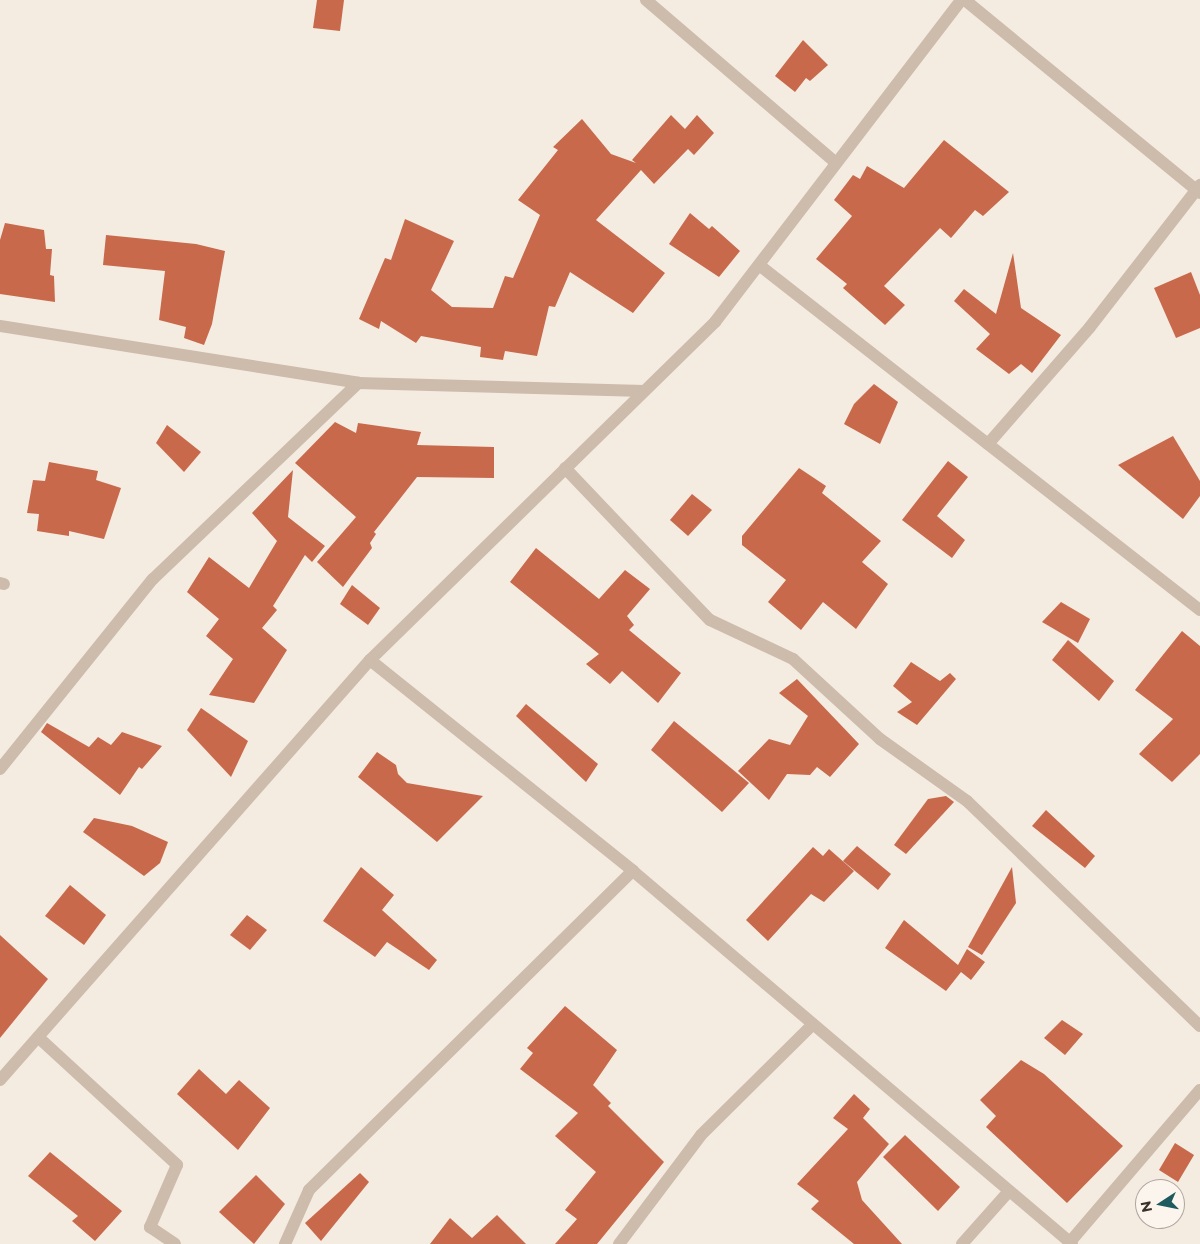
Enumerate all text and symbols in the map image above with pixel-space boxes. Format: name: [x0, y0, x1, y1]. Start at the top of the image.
north arrow: [1135, 1179, 1185, 1229]
text: N: [1136, 1199, 1156, 1214]

